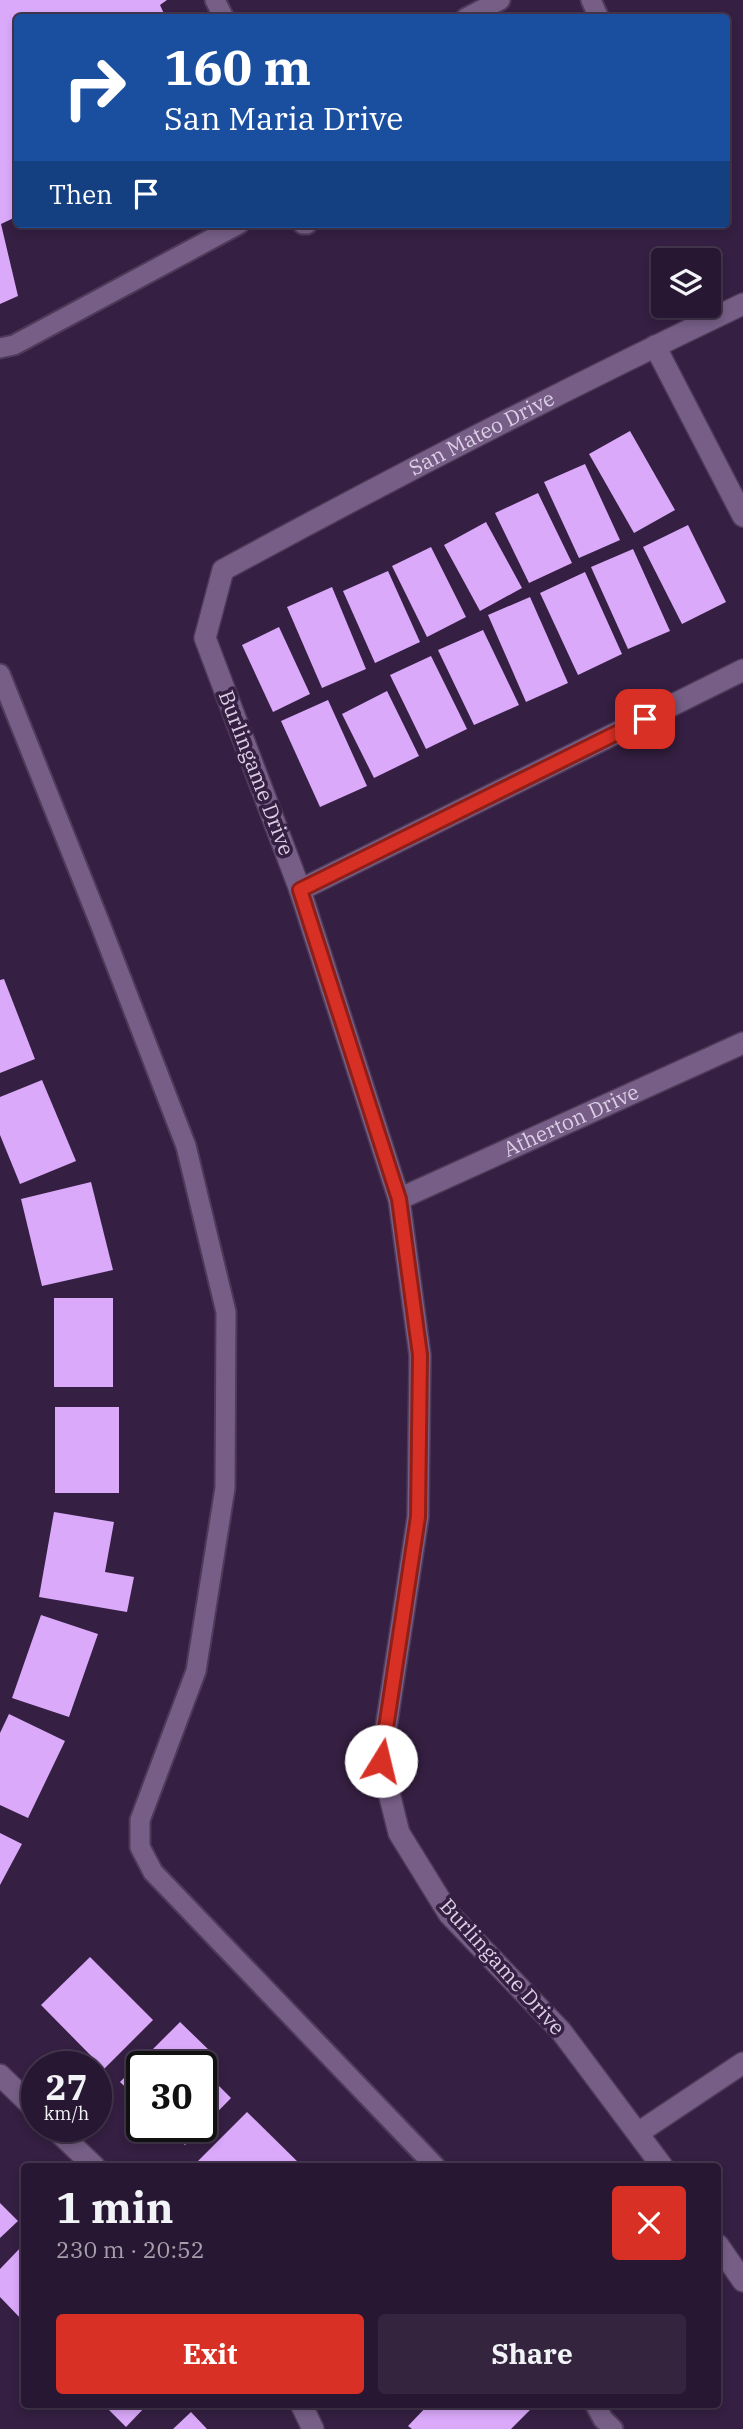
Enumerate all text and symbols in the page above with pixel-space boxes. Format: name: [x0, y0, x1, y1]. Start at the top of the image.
text: 160 m: [164, 35, 311, 98]
icon: right: [49, 42, 140, 133]
text: San Maria Drive: [164, 97, 403, 139]
icon: arrive: [127, 175, 165, 213]
text: Then: [49, 177, 113, 211]
map controls: [651, 248, 721, 318]
button: layers: [651, 248, 721, 318]
street label: San Mateo Drive: [404, 384, 559, 482]
street label: Burlingame Drive: [213, 686, 301, 859]
pin: [615, 689, 675, 749]
icon: arrive: [626, 700, 664, 738]
street label: Atherton Drive: [498, 1077, 643, 1163]
position arrow: [344, 1724, 418, 1798]
street label: Burlingame Drive: [434, 1892, 572, 2041]
speed limit sign: 30: [126, 2051, 217, 2142]
text: 27: [45, 2064, 88, 2110]
text: km/h: [44, 2102, 89, 2125]
text: 1 min: [56, 2180, 174, 2235]
button: close: [612, 2186, 686, 2260]
text: 230 m · 20:52: [56, 2234, 205, 2264]
button: Exit: [56, 2314, 364, 2394]
button: Share: [378, 2314, 686, 2394]

